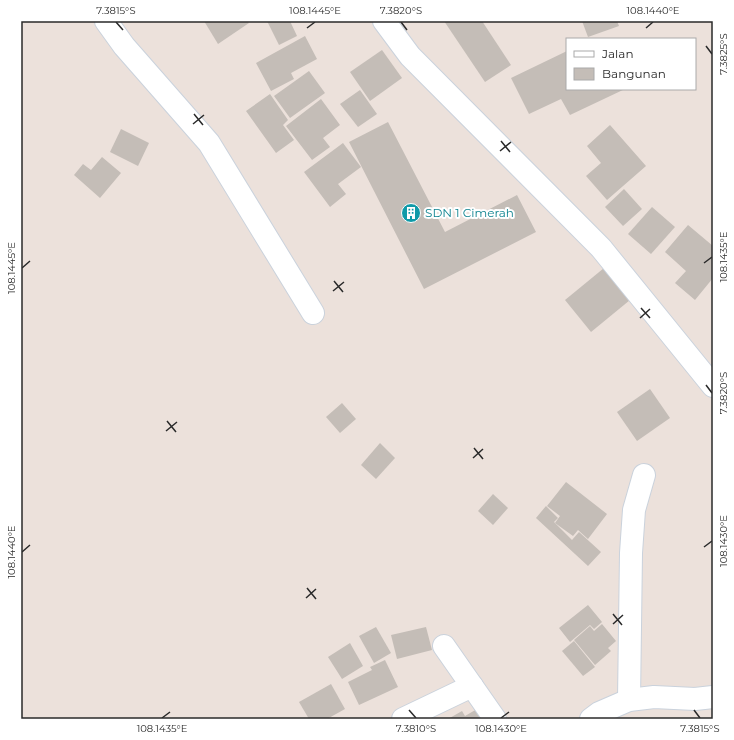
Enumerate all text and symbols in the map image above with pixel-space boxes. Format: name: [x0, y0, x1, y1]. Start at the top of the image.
text: 7.3815°S: [96, 4, 136, 17]
text: 108.1445°E: [289, 4, 341, 17]
text: 7.3820°S: [380, 4, 422, 17]
text: 108.1440°E: [626, 4, 680, 17]
text: 7.3825°S: [717, 33, 730, 75]
legend: [566, 38, 696, 90]
text: Jalan: [601, 46, 634, 61]
text: Bangunan: [602, 66, 666, 81]
building icon: SDN 1 Cimerah: [400, 202, 422, 224]
place label: SDN 1 Cimerah: [425, 205, 514, 220]
text: 108.1435°E: [717, 231, 730, 282]
text: 108.1445°E: [5, 242, 18, 294]
text: 7.3820°S: [717, 372, 730, 414]
text: 108.1430°E: [717, 515, 730, 567]
text: 108.1440°E: [5, 525, 18, 579]
text: 108.1435°E: [137, 722, 188, 735]
text: 7.3810°S: [396, 722, 436, 735]
text: 108.1430°E: [475, 722, 527, 735]
text: 7.3815°S: [680, 722, 720, 735]

